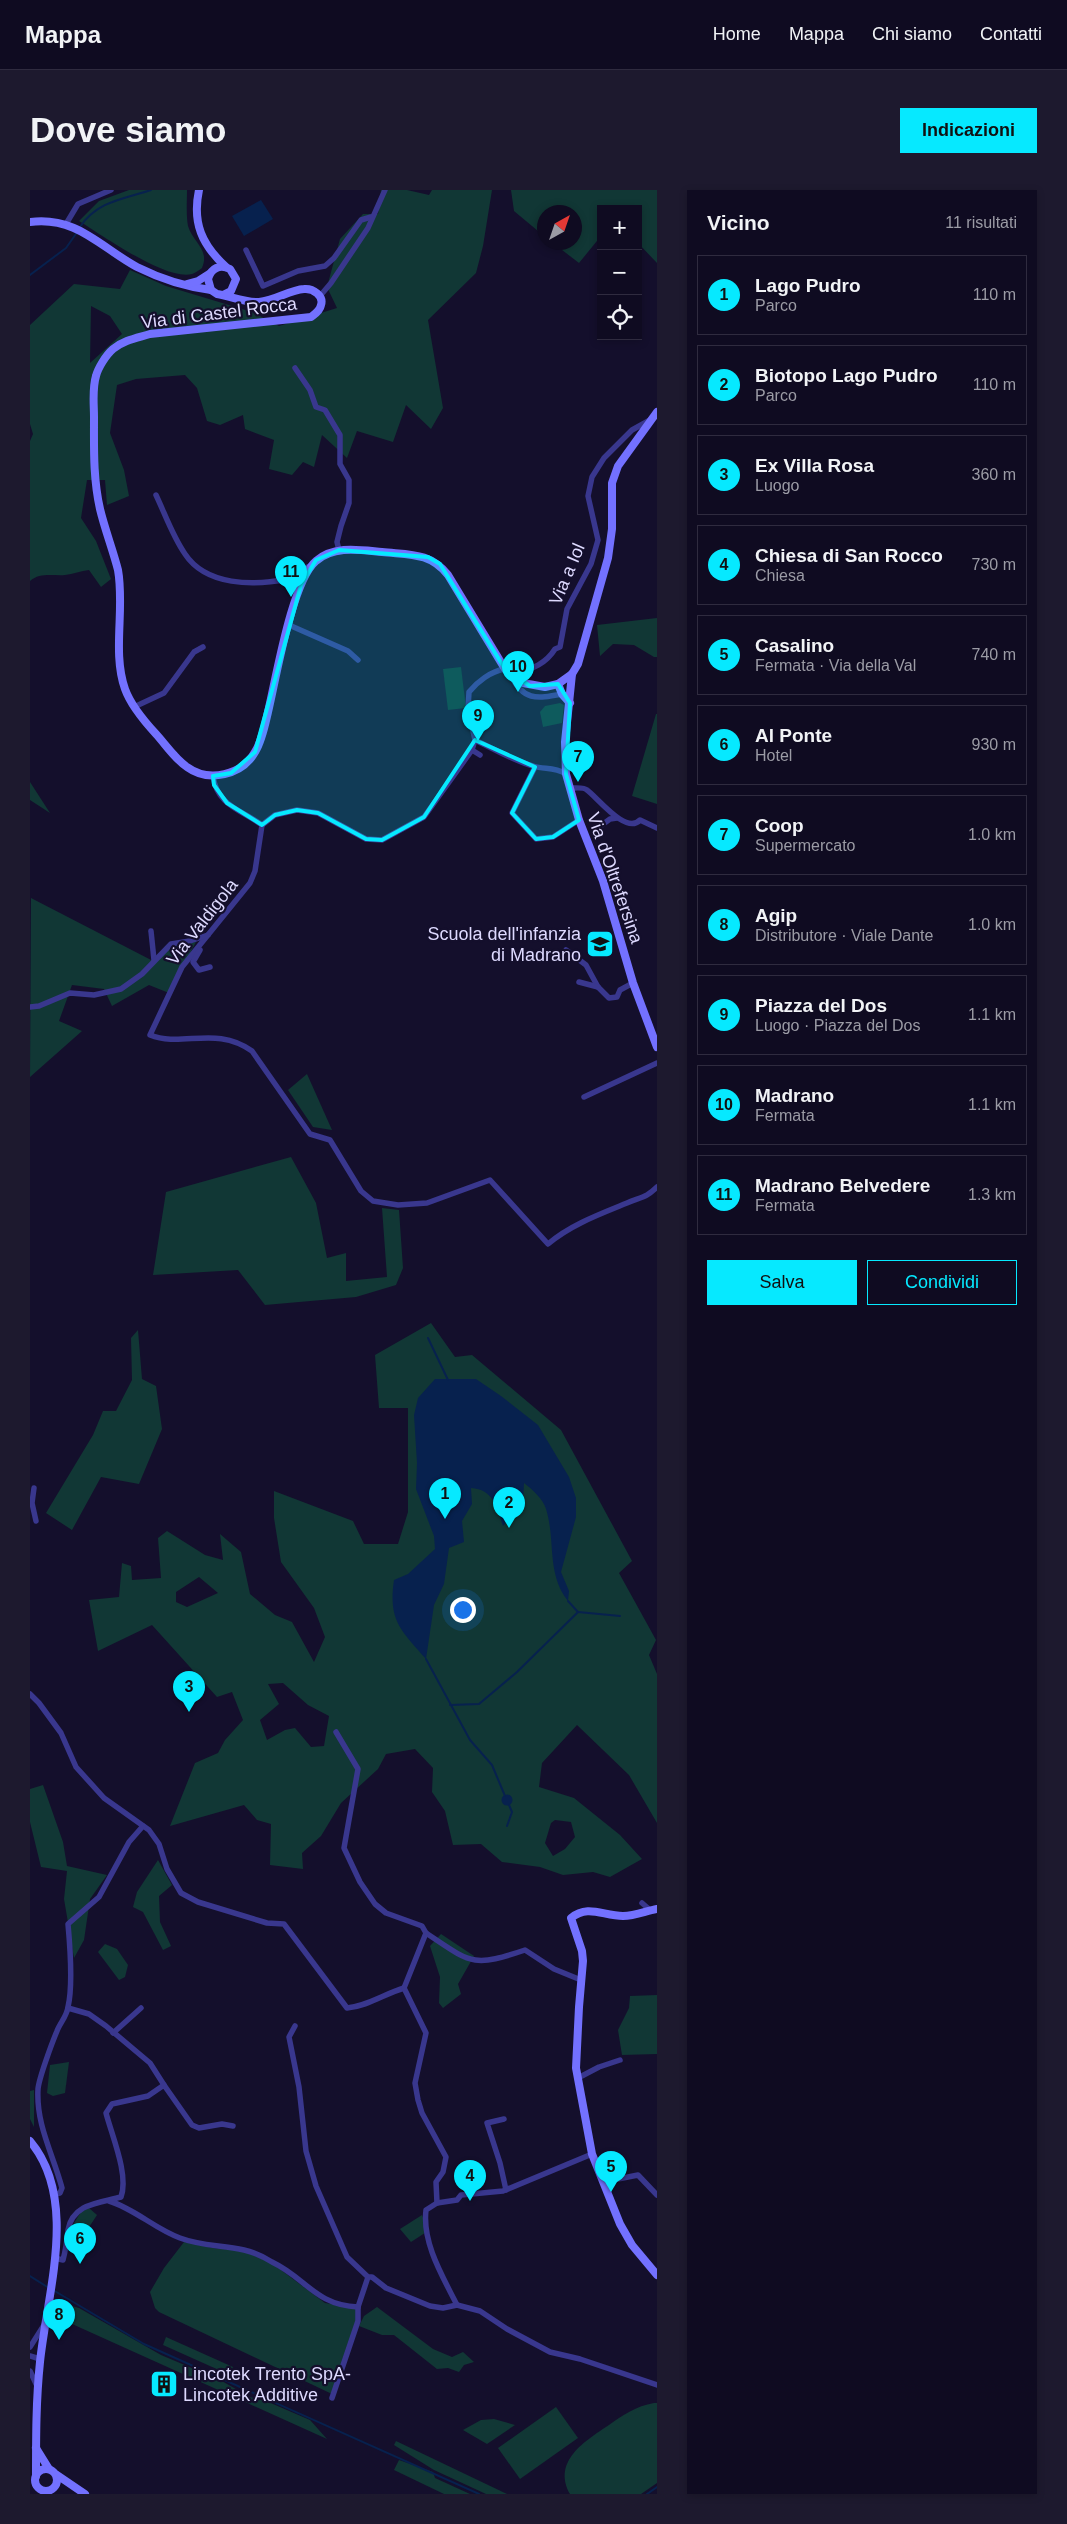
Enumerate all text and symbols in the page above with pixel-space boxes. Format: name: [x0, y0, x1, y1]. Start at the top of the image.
text: Mappa: [25, 21, 101, 48]
text: Home: [713, 24, 761, 44]
text: Mappa: [789, 24, 844, 44]
text: Chi siamo: [872, 24, 952, 44]
text: Contatti: [980, 24, 1042, 44]
button: Indicazioni: [900, 108, 1037, 153]
text: Dove siamo: [30, 110, 226, 149]
north arrow: [537, 205, 582, 250]
map controls: [597, 205, 642, 340]
button: +: [597, 205, 642, 250]
text: Vicino: [707, 211, 770, 234]
text: 11 risultati: [945, 214, 1017, 231]
button: −: [597, 250, 642, 295]
text: Lago Pudro: [755, 275, 861, 296]
text: 1: [720, 286, 728, 303]
text: 110 m: [973, 286, 1016, 303]
street label: Via di Castel Rocca: [140, 293, 299, 332]
button: locate: [597, 295, 642, 340]
text: Parco: [755, 297, 797, 314]
text: Biotopo Lago Pudro: [755, 365, 938, 386]
text: 2: [720, 376, 728, 393]
text: 110 m: [973, 376, 1016, 393]
text: Parco: [755, 387, 797, 404]
text: Ex Villa Rosa: [755, 455, 874, 476]
text: 3: [720, 466, 728, 483]
text: 360 m: [972, 466, 1016, 483]
text: Luogo: [755, 477, 800, 494]
street label: Via a Iol: [545, 540, 589, 608]
text: Chiesa di San Rocco: [755, 545, 943, 566]
pin: 11: [275, 556, 307, 597]
text: 4: [720, 556, 728, 573]
text: 730 m: [972, 556, 1016, 573]
text: Chiesa: [755, 567, 805, 584]
text: Casalino: [755, 635, 834, 656]
text: 5: [720, 646, 728, 663]
text: 740 m: [972, 646, 1016, 663]
pin: 10: [502, 651, 534, 692]
text: Fermata · Via della Val: [755, 657, 916, 674]
pin: 9: [462, 700, 494, 741]
text: Al Ponte: [755, 725, 832, 746]
text: 6: [720, 736, 728, 753]
text: 930 m: [972, 736, 1016, 753]
pin: 7: [562, 741, 594, 782]
text: Hotel: [755, 747, 792, 764]
street label: Via d'Oltrefersina: [583, 810, 647, 947]
text: Coop: [755, 815, 804, 836]
text: 7: [720, 826, 728, 843]
text: 1.0 km: [968, 826, 1016, 843]
text: Supermercato: [755, 837, 856, 854]
street label: Via Valdigola: [162, 874, 242, 969]
text: Agip: [755, 905, 797, 926]
text: 8: [720, 916, 728, 933]
text: 1.0 km: [968, 916, 1016, 933]
place label: Scuola dell'infanzia di Madrano: [427, 924, 582, 965]
text: Distributore · Viale Dante: [755, 927, 933, 944]
school or university icon: Scuola dell'infanzia di Madrano: [585, 929, 615, 959]
text: Piazza del Dos: [755, 995, 887, 1016]
text: 9: [720, 1006, 728, 1023]
text: 1.1 km: [968, 1006, 1016, 1023]
text: Luogo · Piazza del Dos: [755, 1017, 920, 1034]
text: Madrano: [755, 1085, 834, 1106]
text: 10: [715, 1096, 733, 1113]
text: 1.1 km: [968, 1096, 1016, 1113]
text: Fermata: [755, 1107, 815, 1124]
text: Madrano Belvedere: [755, 1175, 930, 1196]
text: 11: [716, 1186, 732, 1203]
text: 1.3 km: [968, 1186, 1016, 1203]
text: Fermata: [755, 1197, 815, 1214]
button: Salva: [707, 1260, 857, 1305]
button: Condividi: [867, 1260, 1017, 1305]
pin: 1: [429, 1478, 461, 1519]
pin: 2: [493, 1487, 525, 1528]
your location: [450, 1597, 476, 1623]
pin: 3: [173, 1671, 205, 1712]
pin: 5: [595, 2151, 627, 2192]
pin: 4: [454, 2160, 486, 2201]
pin: 6: [64, 2223, 96, 2264]
pin: 8: [43, 2299, 75, 2340]
place label: Lincotek Trento SpA- Lincotek Additive: [183, 2364, 351, 2405]
building icon: Lincotek Trento SpA- Lincotek Additive: [149, 2369, 179, 2399]

